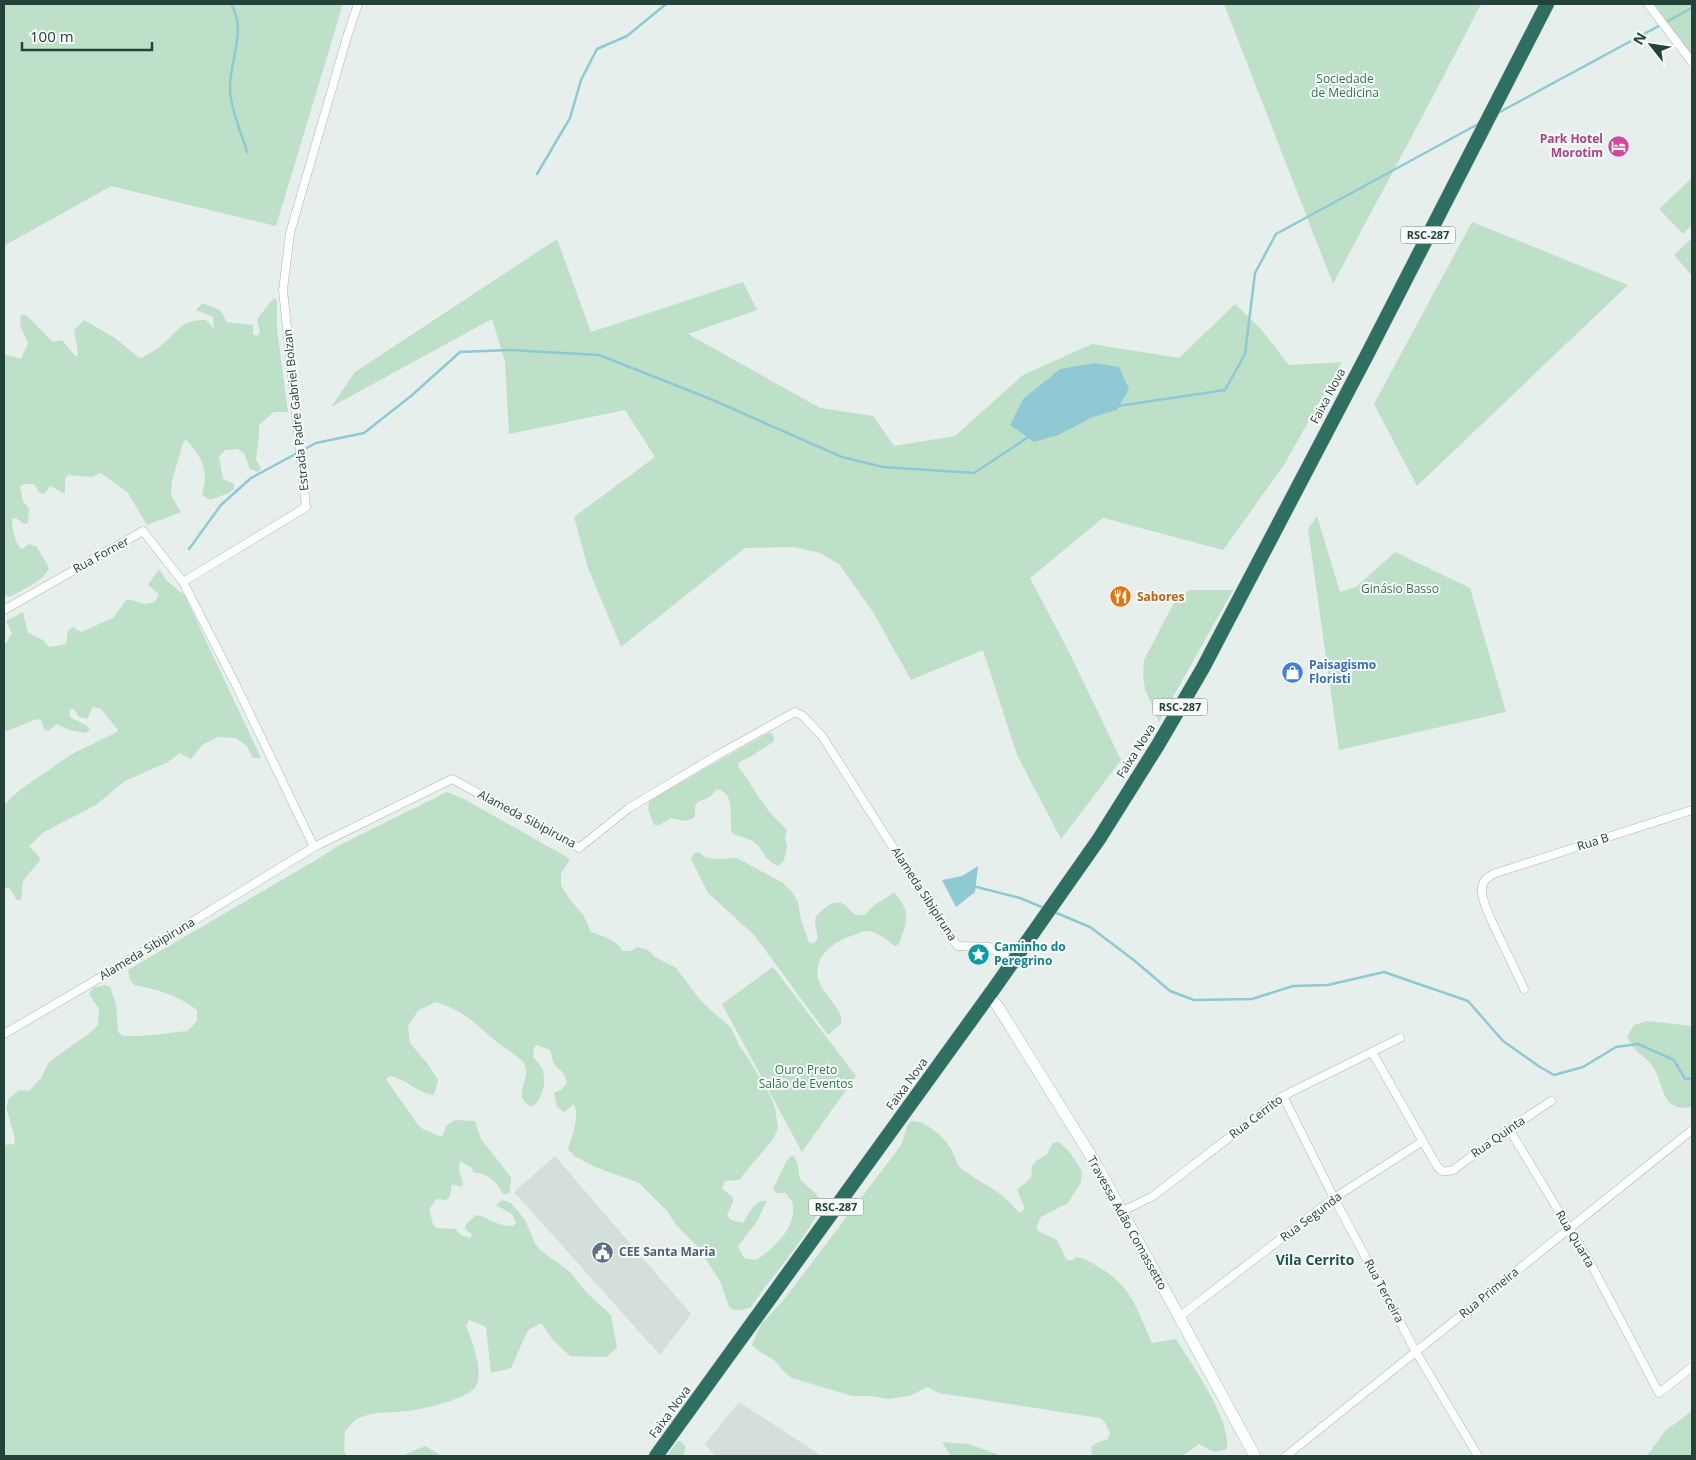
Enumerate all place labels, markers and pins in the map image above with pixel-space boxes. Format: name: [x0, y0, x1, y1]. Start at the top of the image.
place label: Park Hotel Morotim: [1540, 130, 1603, 161]
hotel icon: Park Hotel Morotim: [1607, 134, 1631, 158]
restaurant icon: Sabores: [1109, 585, 1133, 609]
place label: Sabores: [1137, 588, 1184, 605]
place label: Paisagismo Floristi: [1309, 656, 1376, 687]
shop icon: Paisagismo Floristi: [1281, 660, 1305, 684]
place label: Caminho do Peregrino: [994, 938, 1066, 969]
place icon: Caminho do Peregrino: [966, 942, 990, 966]
public building icon: CEE Santa Maria: [591, 1240, 615, 1264]
place label: CEE Santa Maria: [619, 1243, 715, 1260]

